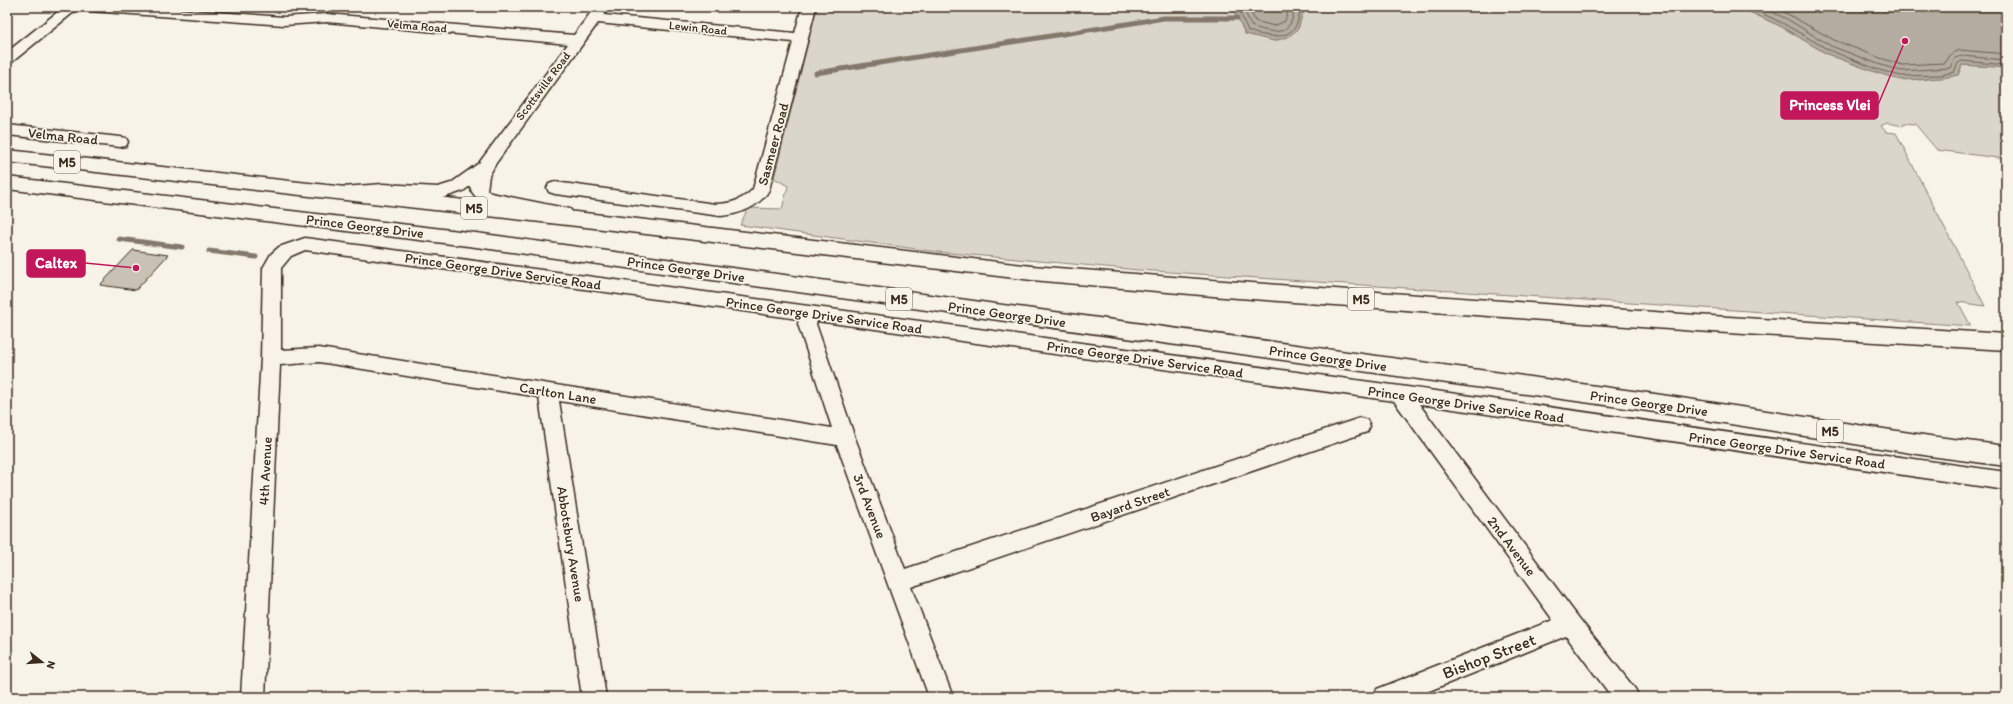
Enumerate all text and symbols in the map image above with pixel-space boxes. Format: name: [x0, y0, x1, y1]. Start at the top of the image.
street label: Velma Road: [386, 16, 448, 36]
street label: Lewin Road: [668, 18, 728, 38]
street label: Scottsville Road: [513, 49, 574, 123]
callout: Princess Vlei: [1781, 92, 1878, 119]
text: Princess Vlei: [1789, 96, 1871, 114]
street label: Sasmeer Road: [754, 101, 793, 187]
street label: Velma Road: [27, 124, 99, 149]
road number: M5: [54, 151, 80, 173]
road number: M5: [461, 197, 487, 219]
street label: Prince George Drive: [305, 211, 425, 242]
street label: Prince George Drive Service Road: [404, 249, 603, 294]
callout: Caltex: [27, 250, 85, 277]
street label: Prince George Drive: [626, 253, 746, 286]
text: Caltex: [35, 254, 78, 272]
road number: M5: [886, 288, 912, 310]
road number: M5: [1348, 288, 1374, 310]
street label: Prince George Drive Service Road: [725, 293, 924, 338]
street label: Prince George Drive: [947, 298, 1067, 331]
street label: Prince George Drive Service Road: [1046, 337, 1245, 382]
street label: Prince George Drive: [1268, 342, 1388, 375]
street label: Carlton Lane: [518, 379, 598, 408]
street label: Prince George Drive Service Road: [1367, 382, 1566, 427]
street label: Prince George Drive: [1589, 387, 1709, 420]
road number: M5: [1817, 420, 1843, 442]
street label: Prince George Drive Service Road: [1688, 428, 1887, 473]
street label: 4th Avenue: [255, 436, 276, 506]
street label: 3rd Avenue: [849, 471, 890, 541]
street label: Bayard Street: [1088, 483, 1172, 526]
street label: Abbotsbury Avenue: [553, 485, 588, 603]
street label: 2nd Avenue: [1484, 513, 1540, 580]
street label: Bishop Street: [1440, 629, 1538, 683]
north arrow: [22, 642, 62, 682]
text: N: [44, 659, 58, 670]

